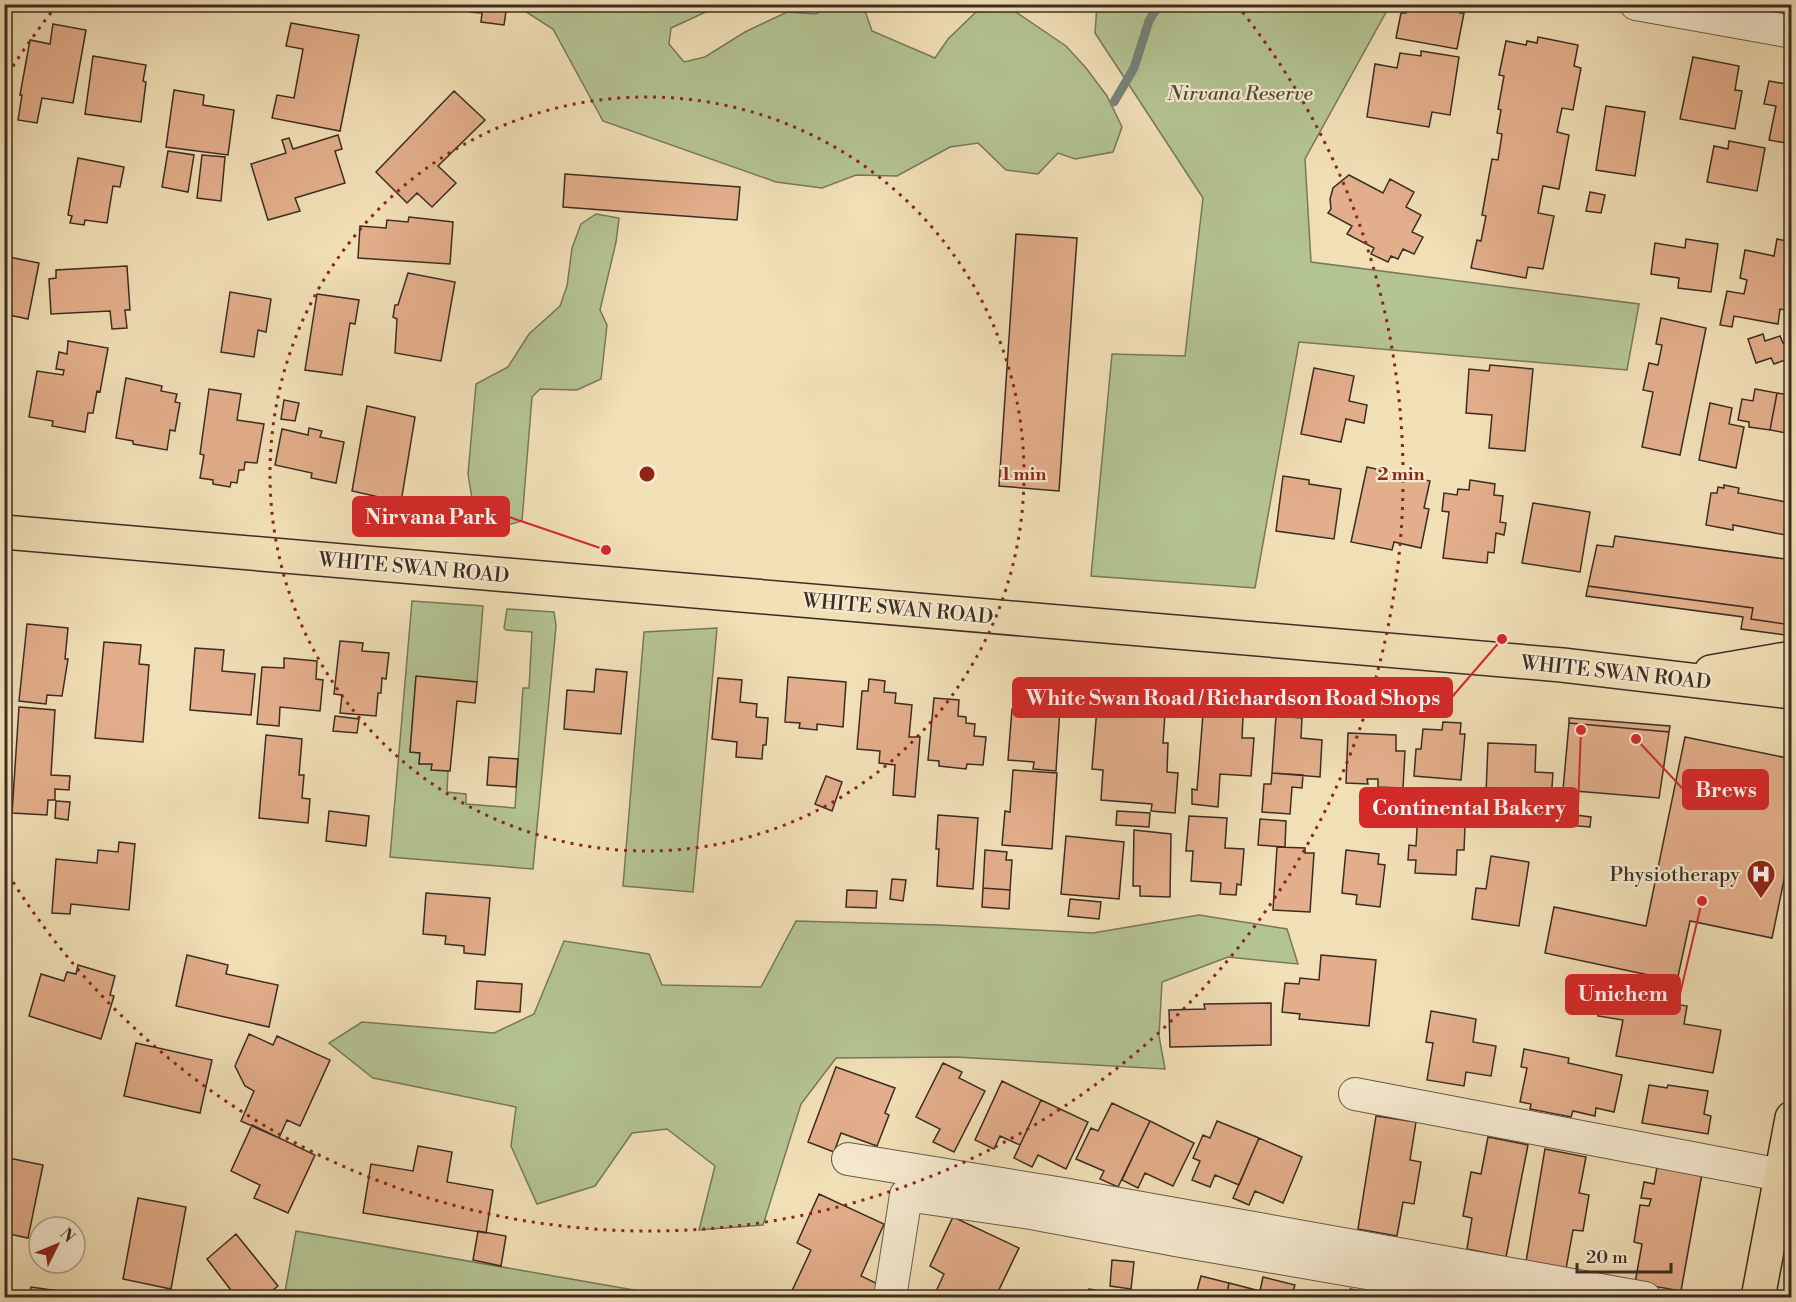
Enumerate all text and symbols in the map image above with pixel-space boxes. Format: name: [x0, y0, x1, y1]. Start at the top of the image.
park label: Nirvana Reserve: [1166, 82, 1313, 107]
text: 1 min: [1002, 463, 1046, 486]
text: 2 min: [1377, 463, 1425, 486]
centre of rings: [637, 464, 657, 484]
callout: Nirvana Park: [353, 497, 509, 536]
text: Nirvana Park: [365, 505, 498, 531]
street label: WHITE SWAN ROAD: [316, 548, 510, 589]
street label: WHITE SWAN ROAD: [800, 589, 994, 630]
street label: WHITE SWAN ROAD: [1518, 651, 1712, 696]
callout: White Swan Road / Richardson Road Shops: [1013, 678, 1452, 717]
text: White Swan Road / Richardson Road Shops: [1025, 686, 1440, 712]
callout: Brews: [1683, 770, 1768, 809]
text: Brews: [1695, 778, 1757, 804]
callout: Continental Bakery: [1360, 788, 1578, 827]
text: Continental Bakery: [1372, 796, 1566, 822]
hospital icon: Physiotherapy: [1745, 858, 1777, 900]
place label: Physiotherapy: [1609, 863, 1740, 888]
callout: Unichem: [1566, 975, 1680, 1014]
text: Unichem: [1578, 982, 1668, 1008]
north arrow: [27, 1215, 87, 1275]
text: N: [56, 1224, 79, 1247]
scale bar: [1577, 1236, 1672, 1274]
text: 20 m: [1586, 1246, 1628, 1269]

